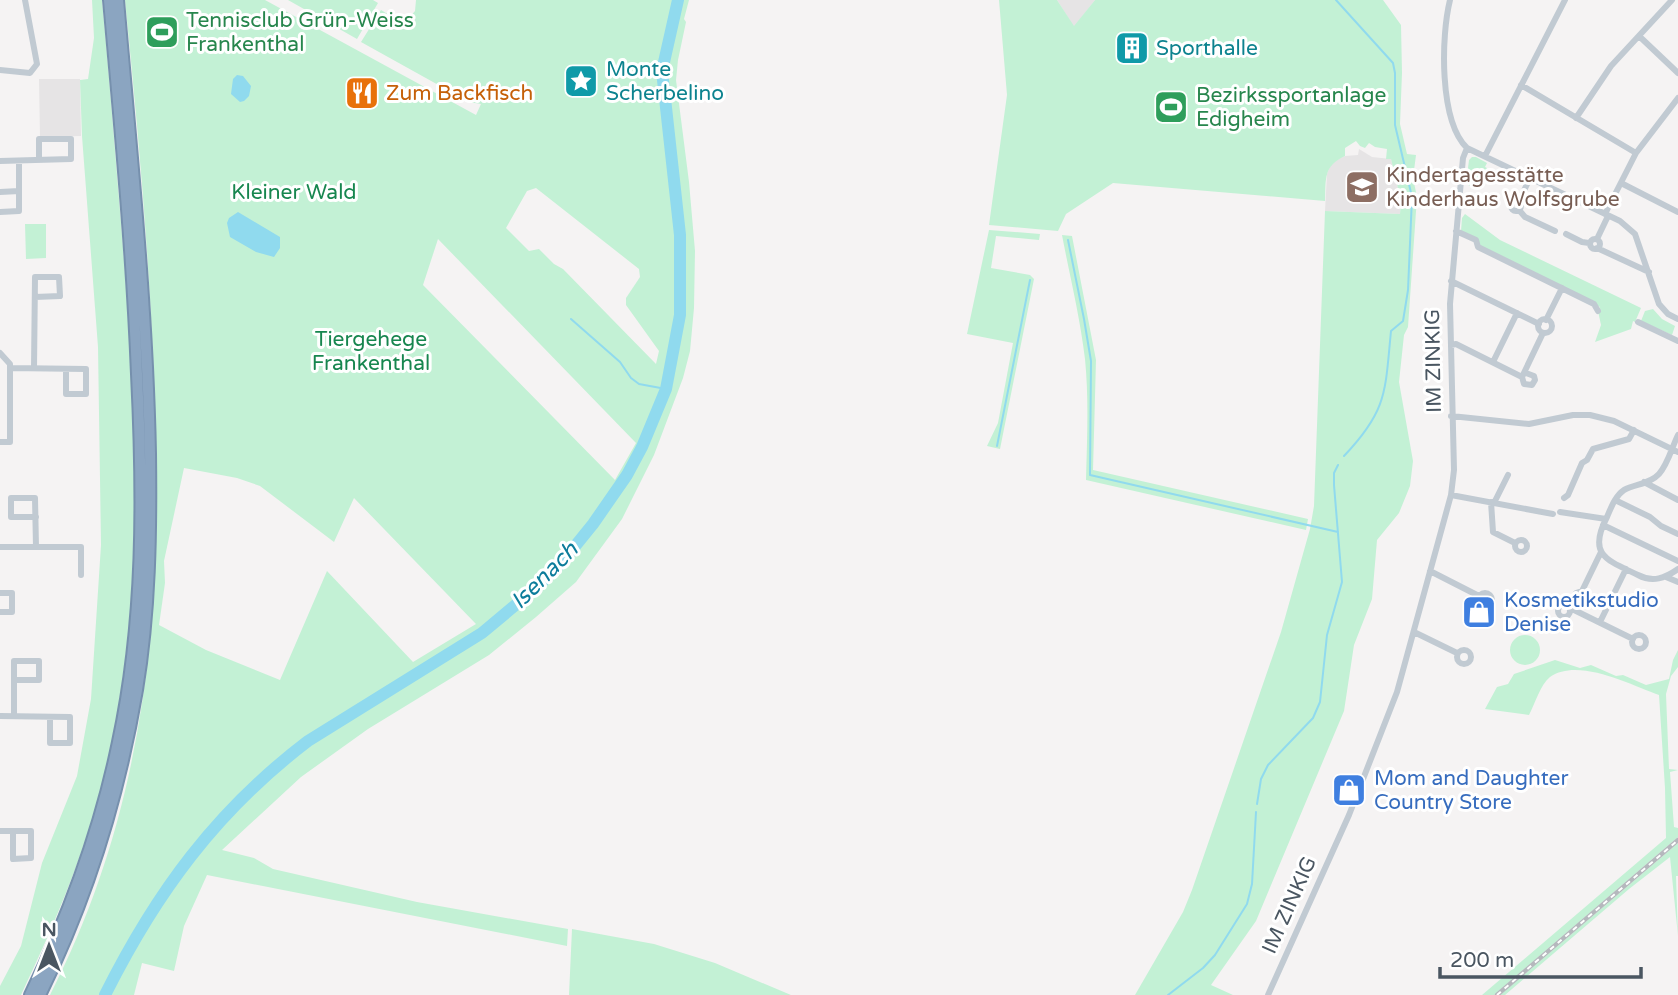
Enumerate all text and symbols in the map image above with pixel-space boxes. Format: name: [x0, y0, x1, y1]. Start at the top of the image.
place label: Tennisclub Grün-Weiss Frankenthal: [186, 8, 414, 57]
sports icon: Tennisclub Grün-Weiss Frankenthal: [143, 13, 181, 51]
building icon: Sporthalle: [1113, 29, 1151, 67]
place label: Sporthalle: [1156, 36, 1258, 61]
place label: Monte Scherbelino: [606, 57, 724, 106]
place icon: Monte Scherbelino: [562, 62, 600, 100]
restaurant icon: Zum Backfisch: [343, 74, 381, 112]
place label: Zum Backfisch: [386, 81, 533, 106]
place label: Bezirkssportanlage Edigheim: [1196, 83, 1387, 132]
sports icon: Bezirkssportanlage Edigheim: [1152, 88, 1190, 126]
place label: Kindertagesstätte Kinderhaus Wolfsgrube: [1386, 163, 1620, 212]
school or university icon: Kindertagesstätte Kinderhaus Wolfsgrube: [1343, 168, 1381, 206]
park label: Kleiner Wald: [231, 180, 357, 205]
street label: IM ZINKIG: [1420, 309, 1447, 413]
park label: Tiergehege Frankenthal: [312, 327, 430, 376]
water label: Isenach: [505, 536, 585, 615]
place label: Kosmetikstudio Denise: [1504, 588, 1659, 637]
shop icon: Kosmetikstudio Denise: [1460, 593, 1498, 631]
place label: Mom and Daughter Country Store: [1374, 766, 1568, 815]
shop icon: Mom and Daughter Country Store: [1330, 771, 1368, 809]
street label: IM ZINKIG: [1257, 853, 1322, 958]
north arrow: [14, 911, 84, 981]
text: N: [41, 919, 57, 941]
scale bar: [1440, 936, 1641, 980]
text: 200 m: [1450, 948, 1514, 973]

